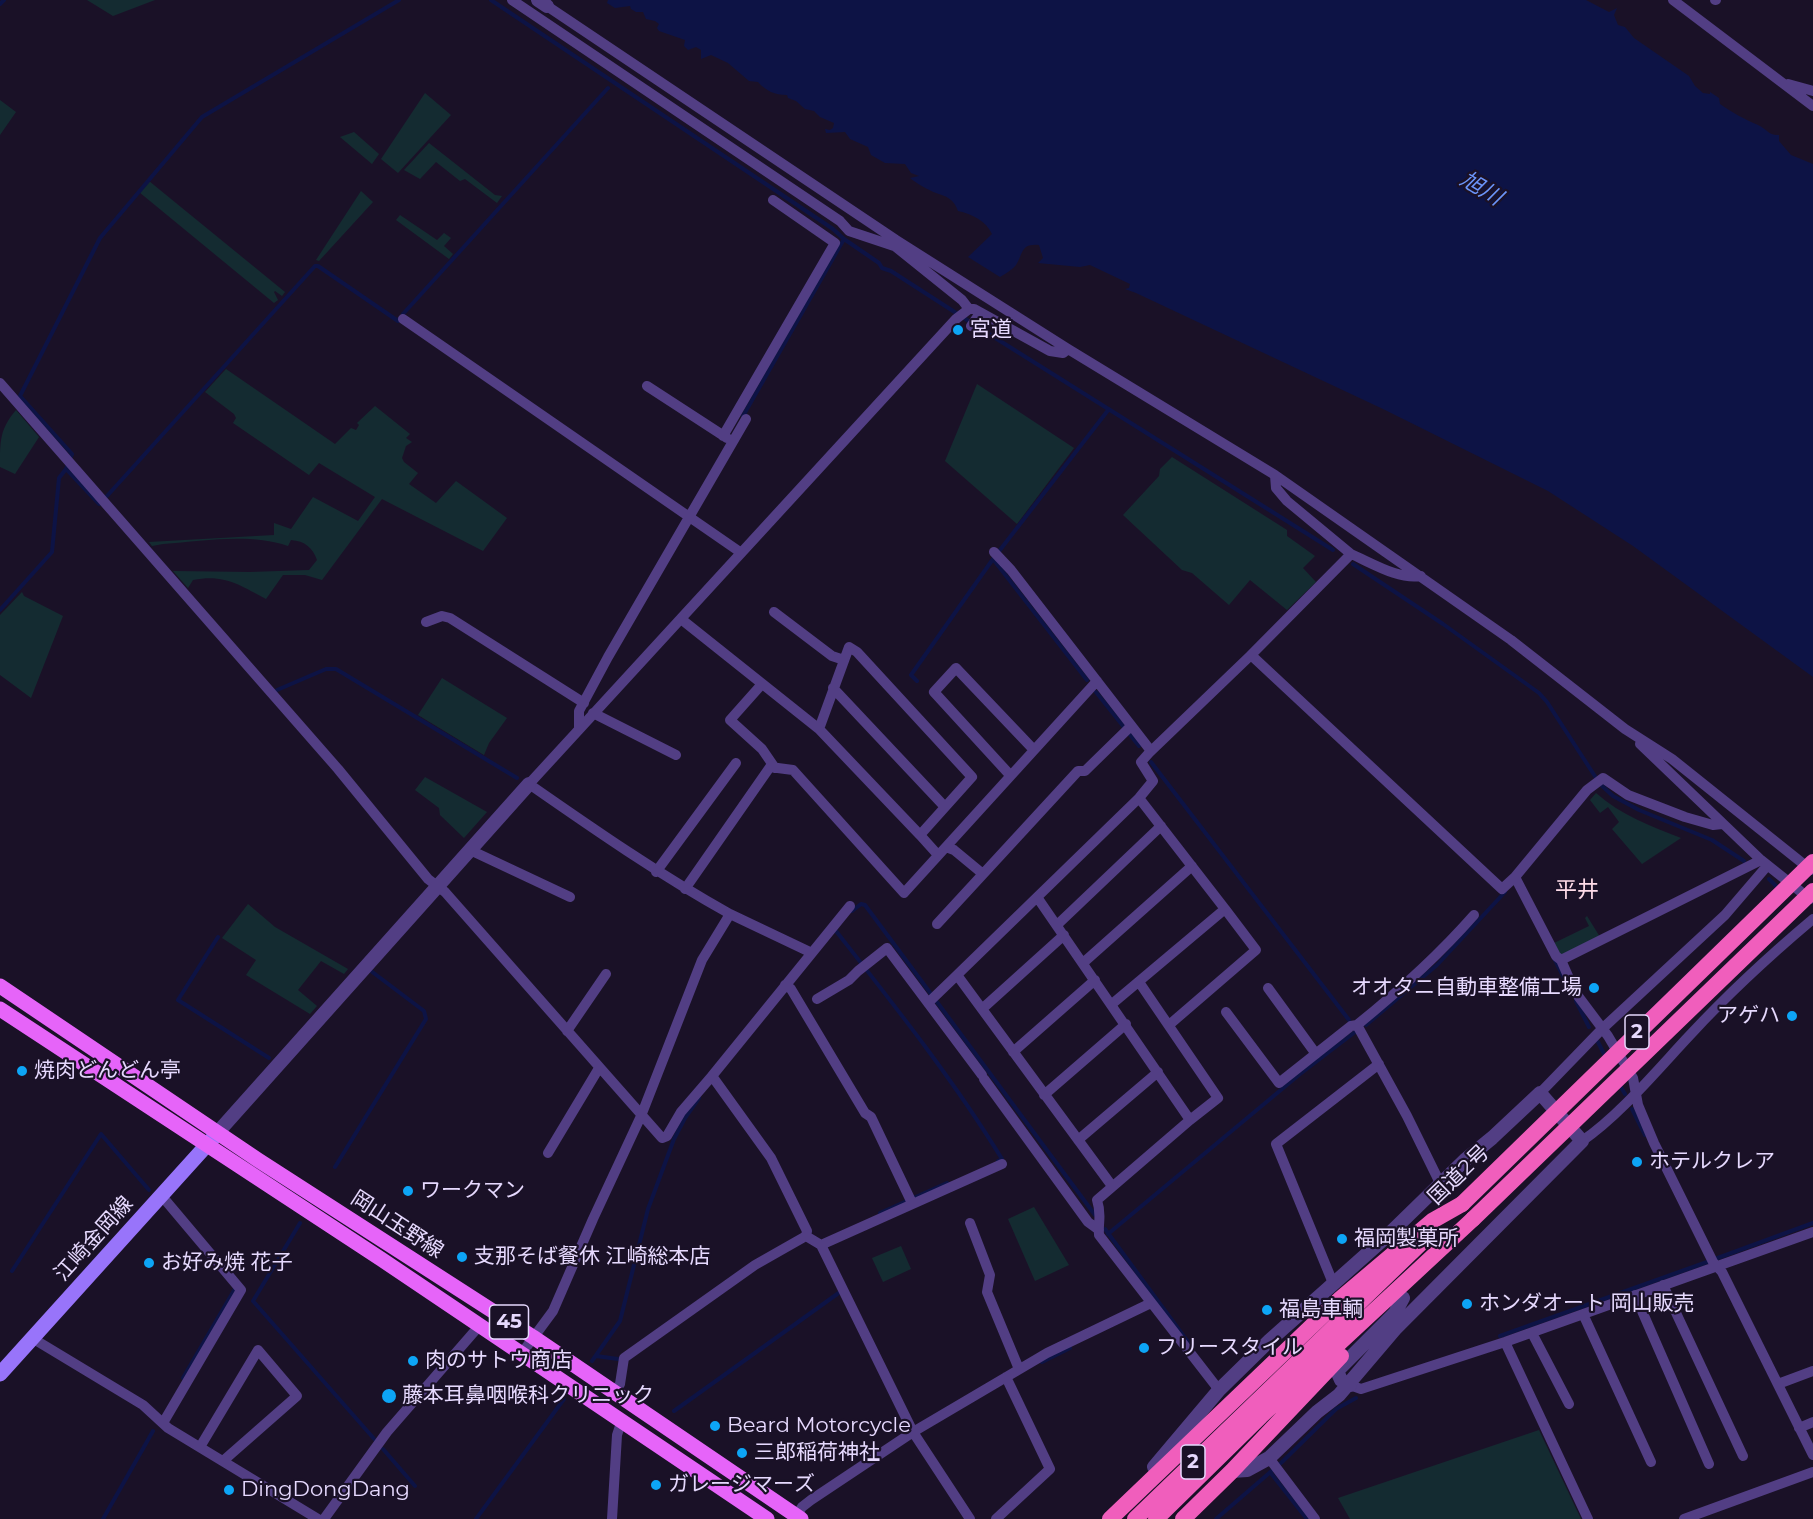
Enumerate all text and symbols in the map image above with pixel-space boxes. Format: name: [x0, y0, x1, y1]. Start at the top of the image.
water label: 旭川: [1455, 166, 1507, 212]
place label: 宮道: [970, 317, 1012, 343]
marker: 宮道: [951, 323, 965, 337]
district label: 平井: [1555, 878, 1599, 904]
place label: オオタニ自動車整備工場: [1351, 975, 1582, 1001]
marker: オオタニ自動車整備工場: [1587, 981, 1601, 995]
place label: アゲハ: [1717, 1003, 1780, 1029]
marker: アゲハ: [1785, 1009, 1799, 1023]
road number: 2: [1625, 1015, 1649, 1049]
place label: 焼肉どんどん亭: [34, 1058, 181, 1084]
marker: 焼肉どんどん亭: [15, 1064, 29, 1078]
street label: 国道2号: [1423, 1140, 1495, 1210]
place label: ホテルクレア: [1649, 1149, 1775, 1175]
marker: ホテルクレア: [1630, 1155, 1644, 1169]
place label: ワークマン: [420, 1178, 525, 1204]
marker: ワークマン: [401, 1184, 415, 1198]
street label: 岡山玉野線: [346, 1186, 448, 1264]
street label: 江崎金岡線: [50, 1192, 138, 1286]
place label: 福岡製菓所: [1354, 1226, 1459, 1252]
marker: 福岡製菓所: [1335, 1232, 1349, 1246]
place label: 支那そば餐休 江崎総本店: [474, 1244, 711, 1270]
place label: お好み焼 花子: [161, 1250, 293, 1276]
marker: 支那そば餐休 江崎総本店: [455, 1250, 469, 1264]
marker: お好み焼 花子: [142, 1256, 156, 1270]
place label: ホンダオート 岡山販売: [1479, 1291, 1695, 1317]
place label: 福島車輌: [1279, 1297, 1363, 1323]
marker: ホンダオート 岡山販売: [1460, 1297, 1474, 1311]
marker: 福島車輌: [1260, 1303, 1274, 1317]
road number: 45: [490, 1305, 528, 1339]
place label: フリースタイル: [1156, 1335, 1303, 1361]
marker: フリースタイル: [1137, 1341, 1151, 1355]
place label: 肉のサトウ商店: [425, 1348, 572, 1374]
marker: 肉のサトウ商店: [406, 1354, 420, 1368]
place label: 藤本耳鼻咽喉科クリニック: [402, 1383, 654, 1409]
marker: 藤本耳鼻咽喉科クリニック: [380, 1387, 398, 1405]
place label: Beard Motorcycle: [727, 1413, 911, 1439]
marker: Beard Motorcycle: [708, 1419, 722, 1433]
place label: 三郎稲荷神社: [754, 1440, 880, 1466]
road number: 2: [1181, 1445, 1205, 1479]
marker: 三郎稲荷神社: [735, 1446, 749, 1460]
place label: ガレージマーズ: [668, 1472, 815, 1498]
place label: DingDongDang: [241, 1477, 410, 1503]
marker: ガレージマーズ: [649, 1478, 663, 1492]
marker: DingDongDang: [222, 1483, 236, 1497]

